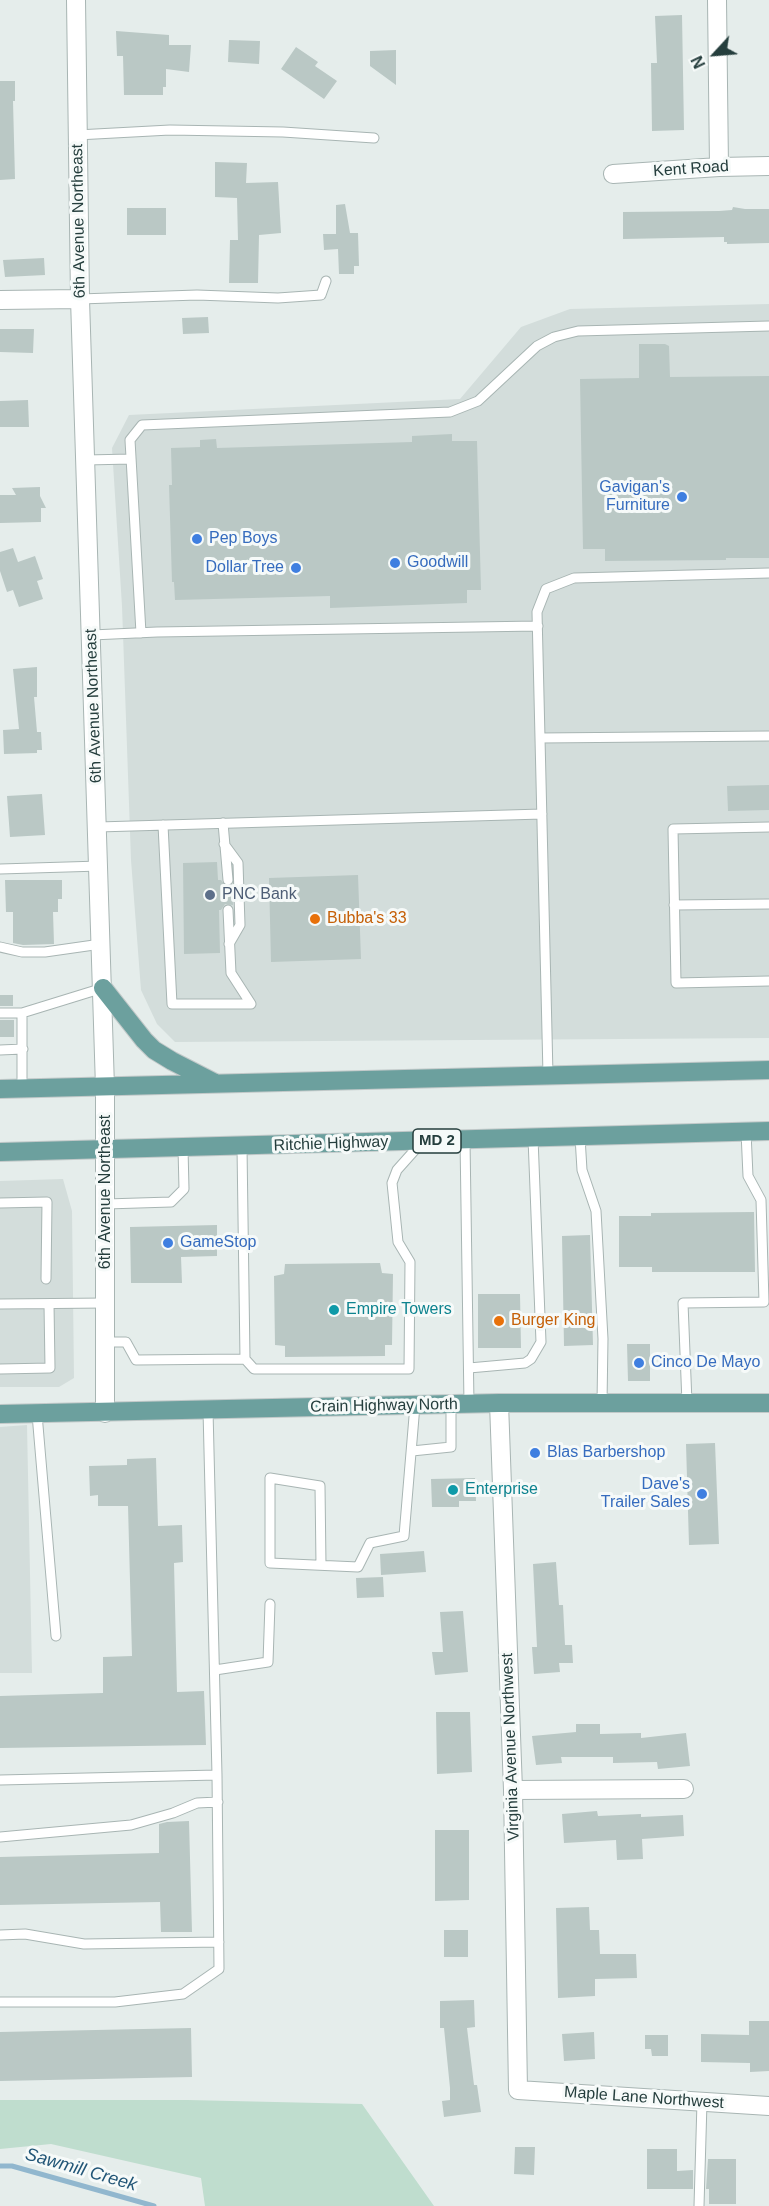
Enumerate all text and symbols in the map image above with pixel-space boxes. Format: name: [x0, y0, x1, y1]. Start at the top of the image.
north arrow: [685, 24, 745, 84]
text: N: [688, 53, 709, 71]
street label: 6th Avenue Northeast: [68, 144, 90, 298]
street label: Kent Road: [653, 157, 729, 181]
place label: Gavigan's Furniture: [599, 478, 670, 516]
marker: Gavigan's Furniture: [675, 490, 689, 504]
place label: Pep Boys: [209, 529, 277, 549]
marker: Pep Boys: [190, 532, 204, 546]
place label: Goodwill: [407, 553, 468, 573]
marker: Goodwill: [388, 556, 402, 570]
place label: Dollar Tree: [205, 558, 284, 578]
marker: Dollar Tree: [289, 561, 303, 575]
street label: 6th Avenue Northeast: [82, 628, 106, 784]
place label: PNC Bank: [222, 885, 297, 905]
marker: PNC Bank: [203, 888, 217, 902]
place label: Bubba's 33: [327, 909, 407, 929]
marker: Bubba's 33: [308, 912, 322, 926]
street label: 6th Avenue Northeast: [96, 1115, 116, 1269]
road number: MD 2: [413, 1129, 461, 1153]
street label: Ritchie Highway: [273, 1132, 389, 1156]
place label: GameStop: [180, 1233, 256, 1253]
marker: GameStop: [161, 1236, 175, 1250]
place label: Empire Towers: [346, 1300, 452, 1320]
marker: Empire Towers: [327, 1303, 341, 1317]
place label: Burger King: [511, 1311, 595, 1331]
marker: Burger King: [492, 1314, 506, 1328]
place label: Cinco De Mayo: [651, 1353, 760, 1373]
marker: Cinco De Mayo: [632, 1356, 646, 1370]
street label: Crain Highway North: [310, 1395, 458, 1417]
place label: Blas Barbershop: [547, 1443, 665, 1463]
marker: Blas Barbershop: [528, 1446, 542, 1460]
place label: Dave's Trailer Sales: [601, 1475, 690, 1513]
place label: Enterprise: [465, 1480, 538, 1500]
marker: Enterprise: [446, 1483, 460, 1497]
marker: Dave's Trailer Sales: [695, 1487, 709, 1501]
street label: Virginia Avenue Northwest: [498, 1653, 524, 1841]
street label: Maple Lane Northwest: [563, 2083, 725, 2113]
water label: Sawmill Creek: [23, 2144, 139, 2196]

